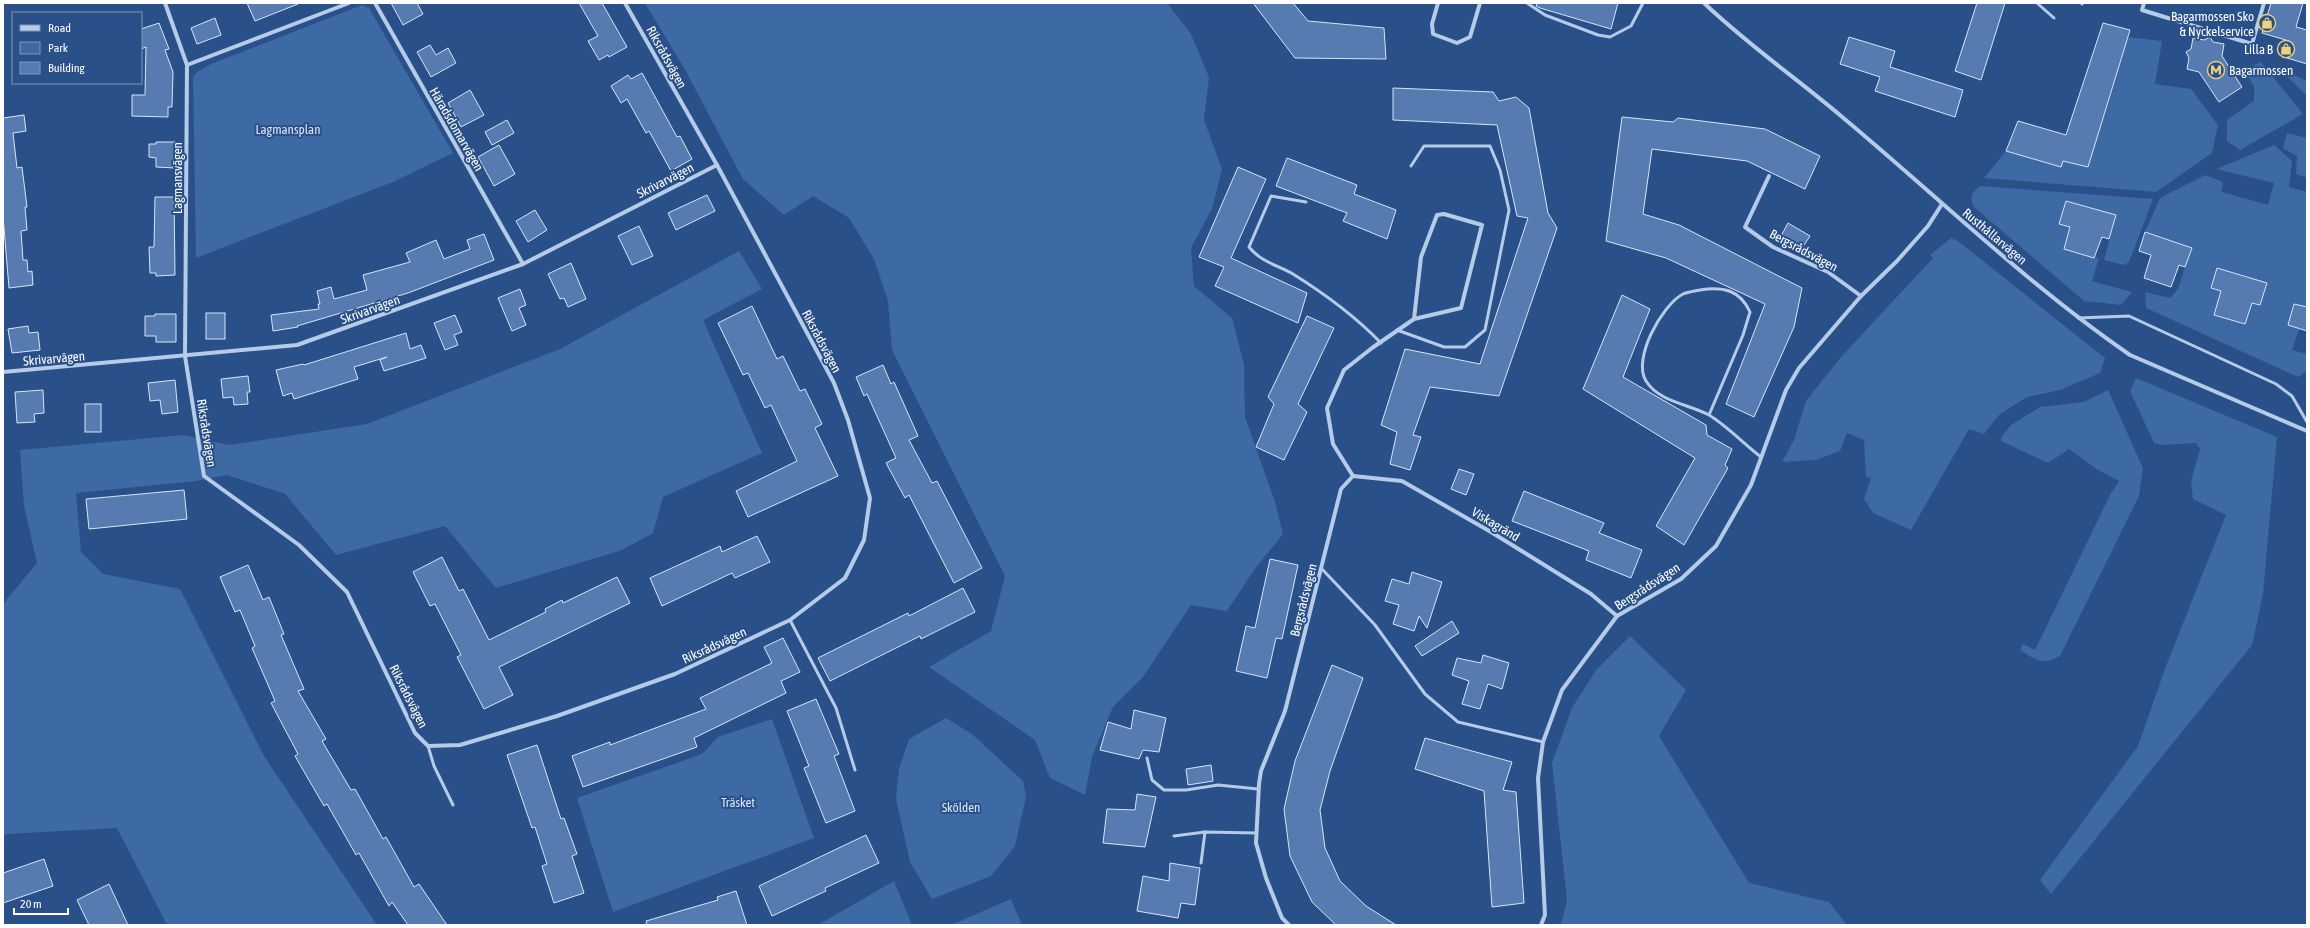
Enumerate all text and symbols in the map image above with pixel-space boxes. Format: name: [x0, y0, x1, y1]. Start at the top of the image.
place label: Bagarmossen Sko & Nyckelservice: [2171, 9, 2254, 39]
legend: [12, 12, 142, 84]
shop icon: Bagarmossen Sko & Nyckelservice: [2257, 13, 2277, 33]
text: Road: [48, 21, 71, 35]
street label: Riksrådsvägen: [643, 23, 690, 91]
shop icon: Lilla B: [2276, 39, 2296, 59]
text: Park: [48, 41, 69, 55]
place label: Lilla B: [2244, 42, 2274, 57]
metro station icon: Bagarmossen: [2206, 60, 2226, 80]
text: Building: [48, 61, 86, 75]
place label: Bagarmossen: [2229, 63, 2293, 78]
street label: Häradsdomarvägen: [426, 85, 487, 174]
park label: Lagmansplan: [256, 122, 320, 137]
street label: Lagmansvägen: [170, 142, 185, 214]
street label: Skrivarvägen: [634, 160, 696, 201]
street label: Rusthållarvägen: [1960, 205, 2030, 268]
street label: Bergsrådsvägen: [1767, 226, 1840, 275]
street label: Skrivarvägen: [339, 292, 402, 327]
street label: Riksrådsvägen: [799, 307, 844, 375]
street label: Skrivarvägen: [23, 348, 86, 369]
street label: Riksrådsvägen: [194, 398, 219, 468]
street label: Viskagränd: [1469, 504, 1522, 545]
street label: Bergsrådsvägen: [1612, 560, 1683, 613]
street label: Bergsrådsvägen: [1287, 562, 1320, 638]
street label: Riksrådsvägen: [680, 624, 749, 667]
street label: Riksrådsvägen: [386, 662, 431, 730]
park label: Träsket: [721, 795, 755, 810]
park label: Skölden: [942, 800, 980, 815]
scale bar: [14, 890, 68, 916]
text: 20 m: [20, 897, 42, 911]

